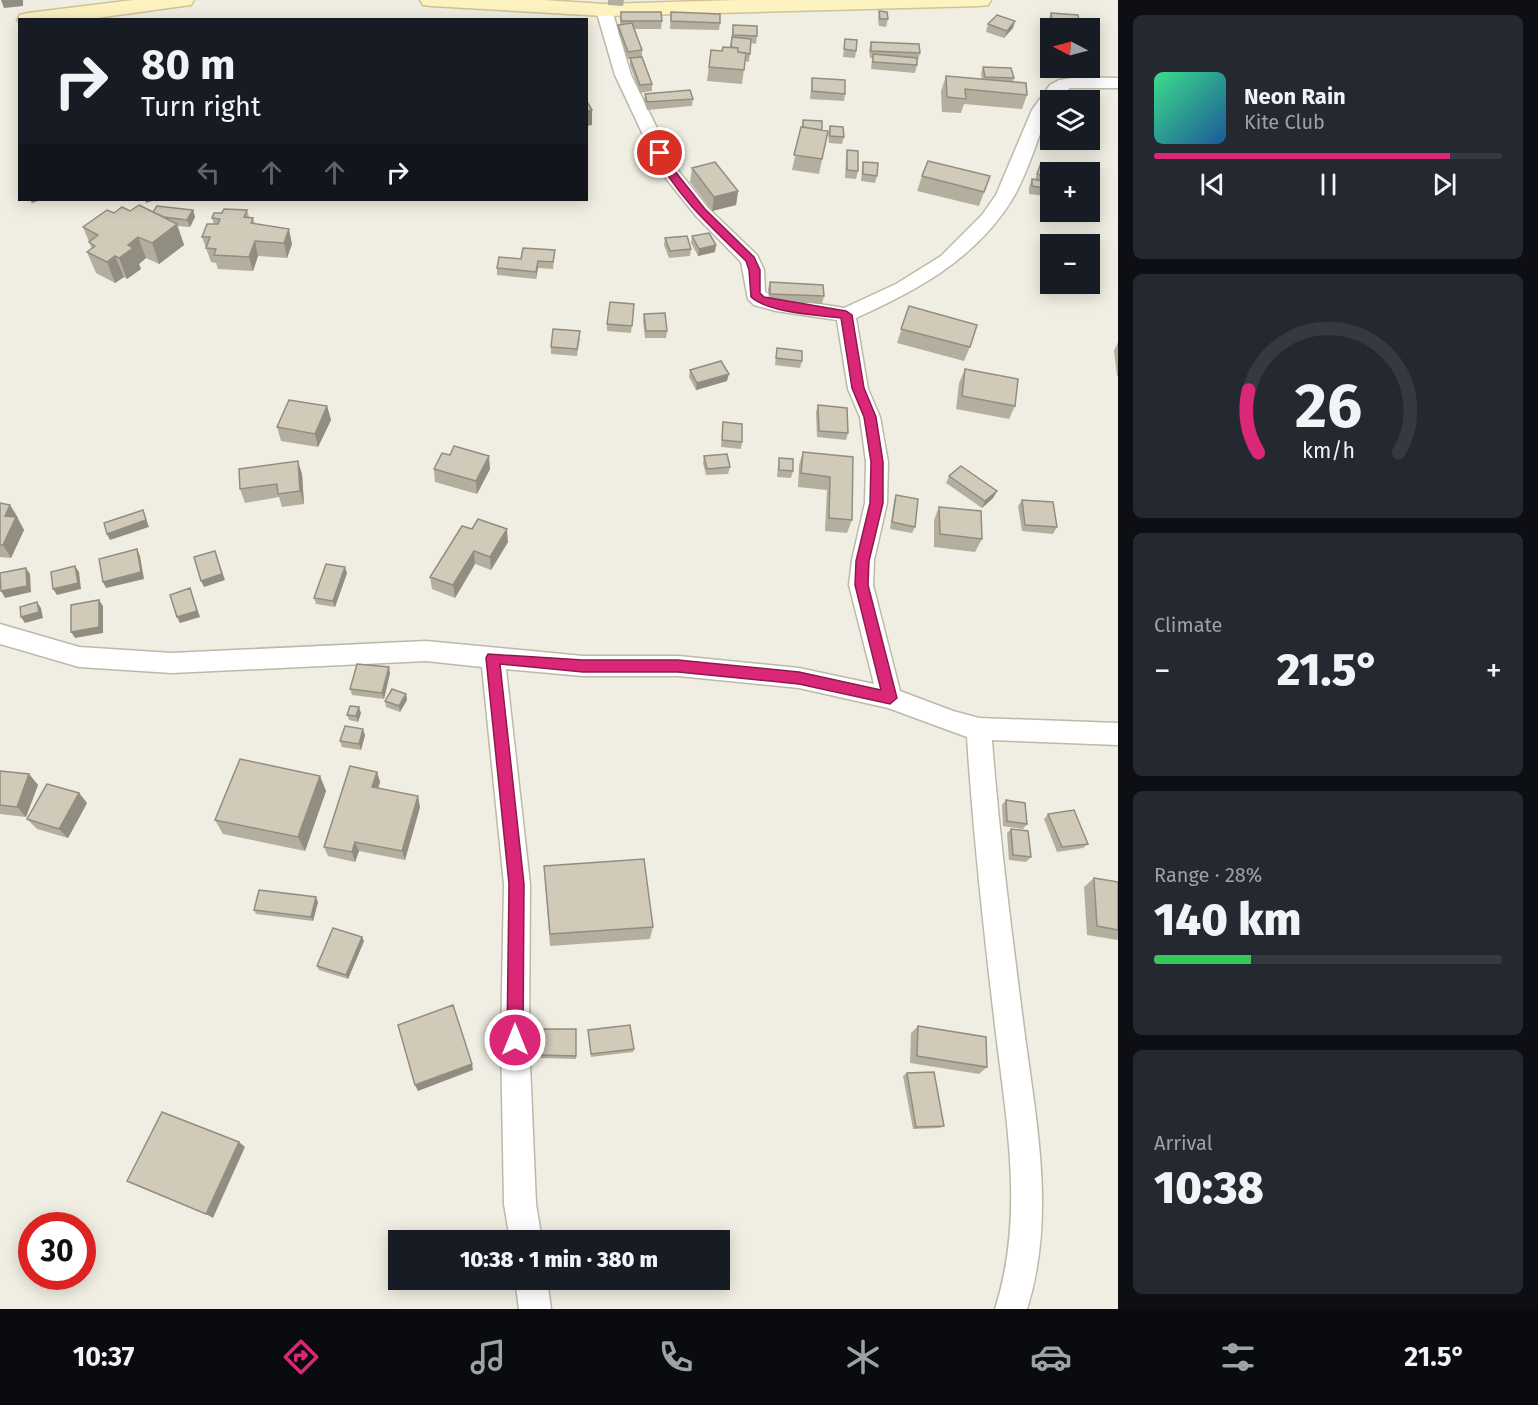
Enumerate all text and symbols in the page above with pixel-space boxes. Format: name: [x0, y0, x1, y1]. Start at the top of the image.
north arrow: [1040, 18, 1100, 78]
map controls: [1040, 18, 1100, 294]
text: 80 m: [141, 40, 235, 90]
icon: right: [42, 42, 120, 120]
text: Neon Rain: [1244, 83, 1346, 110]
button: layers: [1040, 90, 1100, 150]
text: Turn right: [141, 91, 261, 123]
text: Kite Club: [1244, 110, 1325, 134]
pin: [634, 127, 685, 178]
icon: arrive: [643, 136, 676, 169]
icon: left: [192, 156, 225, 189]
icon: ahead: [255, 156, 288, 189]
icon: ahead: [318, 156, 351, 189]
icon: right: [381, 156, 414, 189]
button: +: [1040, 162, 1100, 222]
icon: previous: [1196, 168, 1229, 201]
icon: pause: [1312, 168, 1345, 201]
icon: next: [1428, 168, 1461, 201]
button: −: [1040, 234, 1100, 294]
text: 26: [1294, 369, 1362, 444]
text: km/h: [1301, 438, 1355, 464]
text: Climate: [1154, 613, 1222, 637]
text: 21.5°: [1277, 643, 1379, 697]
text: −: [1154, 651, 1171, 691]
text: +: [1486, 651, 1502, 691]
text: Range · 28%: [1154, 863, 1262, 887]
text: 140 km: [1154, 893, 1301, 947]
position arrow: [483, 1008, 547, 1072]
text: Arrival: [1154, 1131, 1213, 1155]
text: 10:38: [1154, 1161, 1264, 1215]
speed limit sign: 30: [18, 1212, 96, 1290]
text: 10:38 · 1 min · 380 m: [460, 1246, 658, 1273]
icon: directions: [280, 1336, 322, 1378]
icon: music: [467, 1336, 509, 1378]
icon: phone: [655, 1336, 697, 1378]
icon: climate: [842, 1336, 884, 1378]
icon: car: [1030, 1336, 1072, 1378]
icon: filters: [1217, 1336, 1259, 1378]
text: 10:37: [73, 1341, 134, 1373]
text: 21.5°: [1404, 1341, 1465, 1373]

